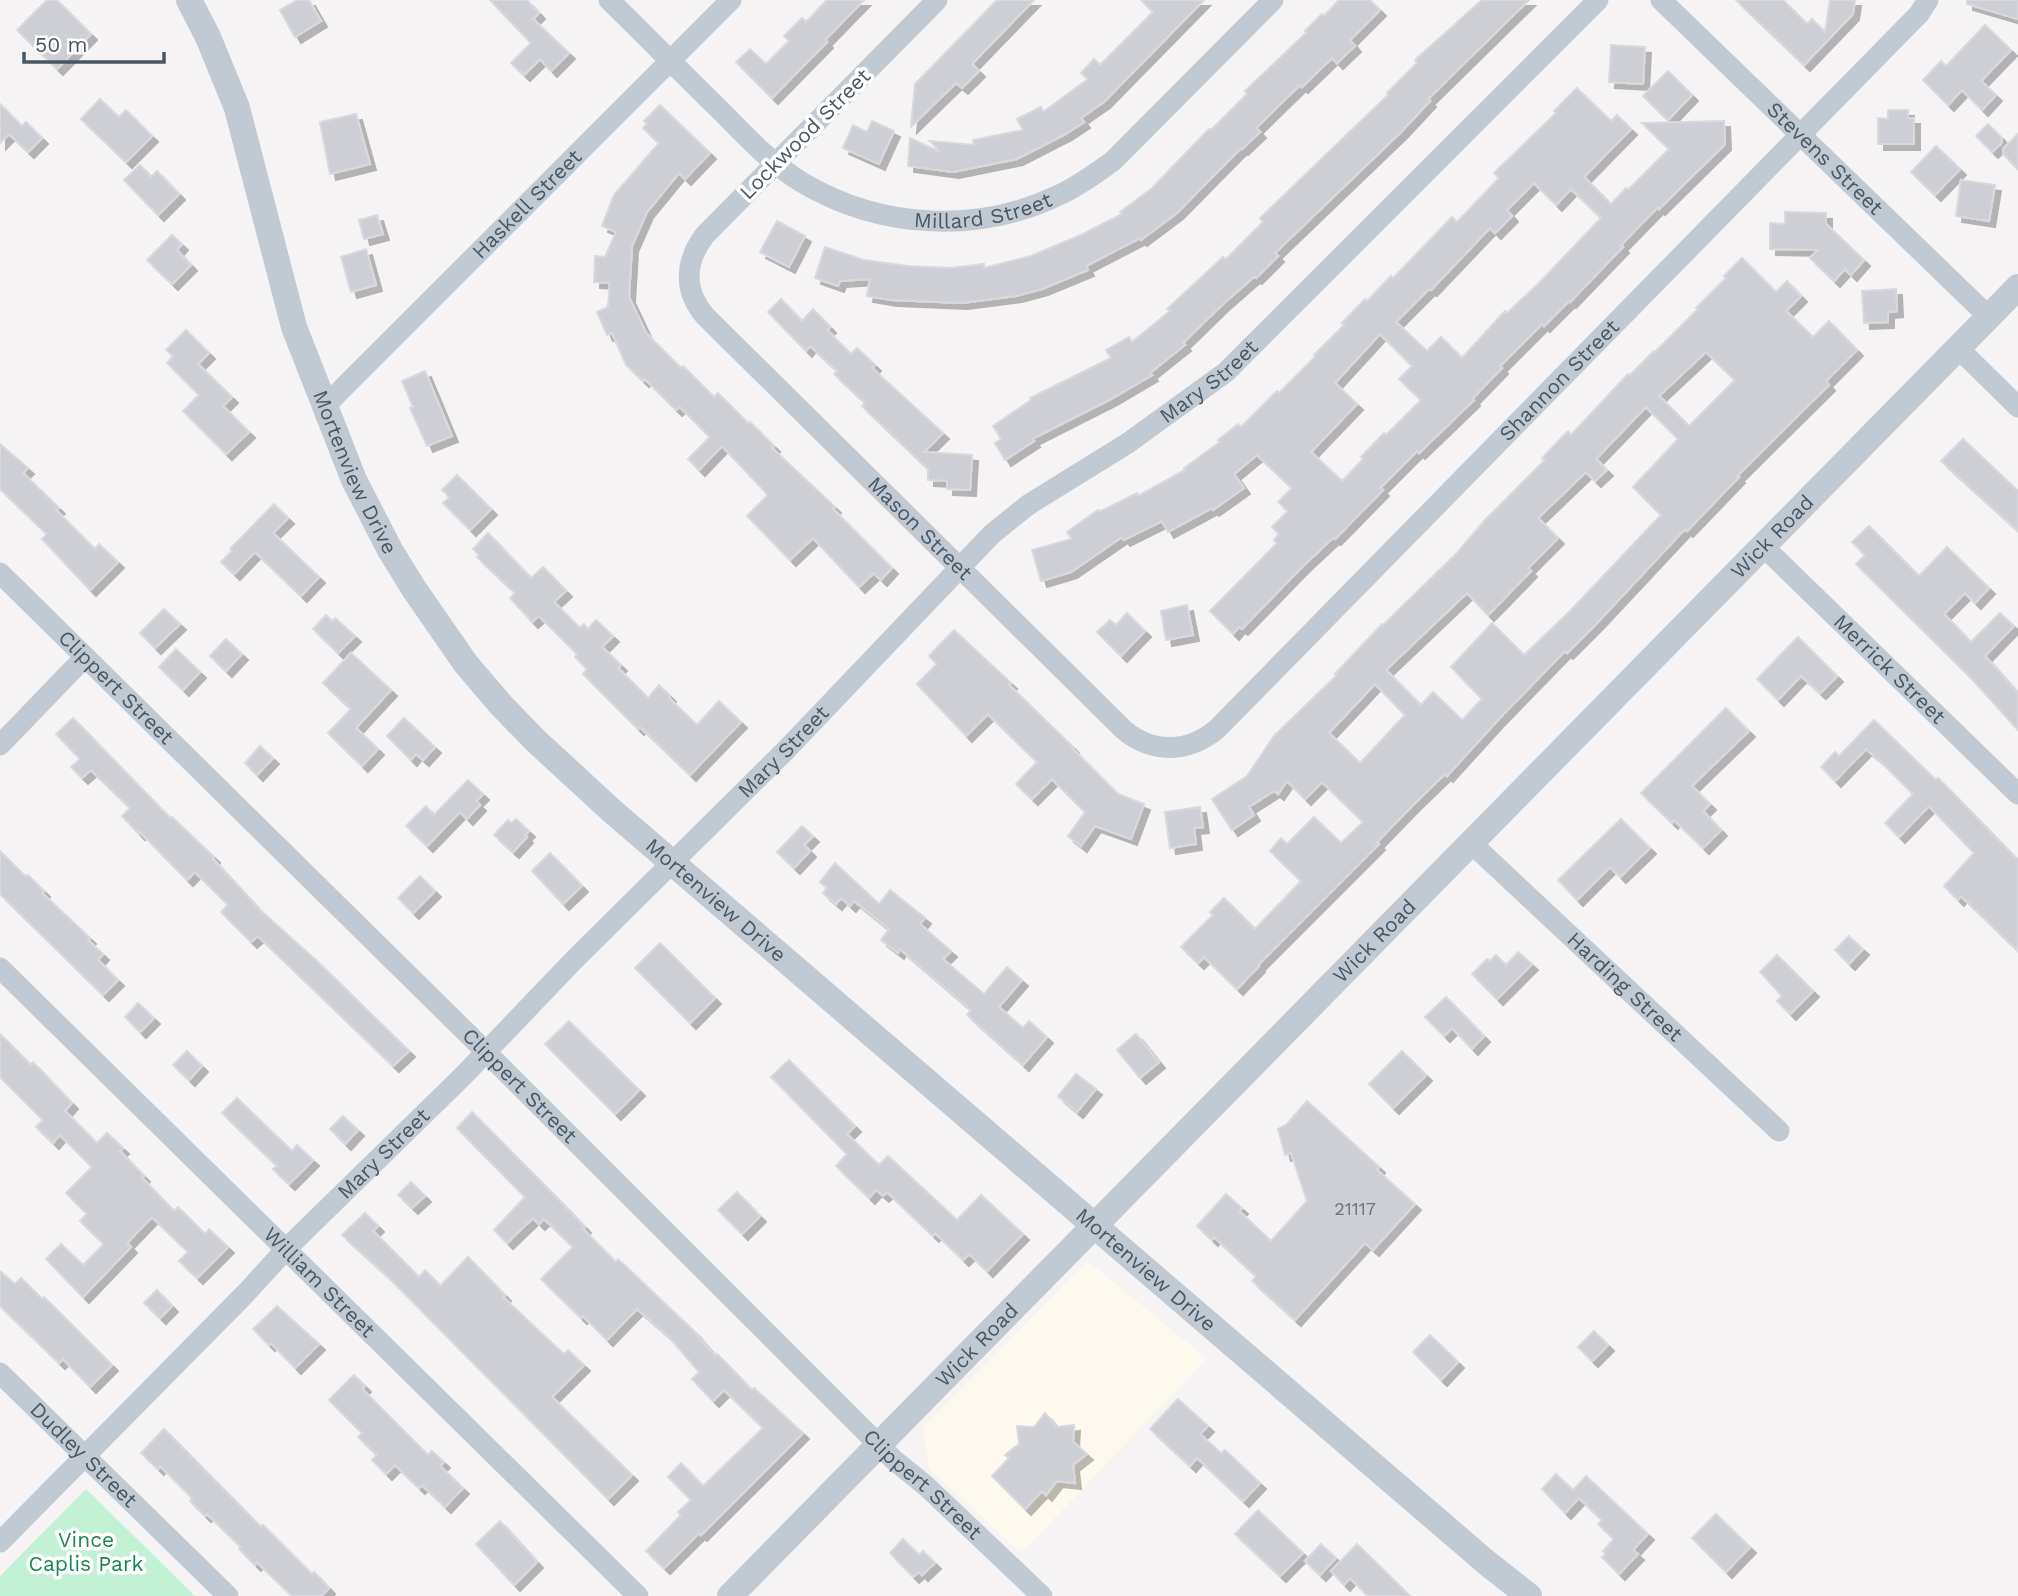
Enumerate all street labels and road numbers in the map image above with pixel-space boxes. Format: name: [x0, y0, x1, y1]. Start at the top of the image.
street label: Lockwood Street: [734, 63, 875, 204]
street label: Stevens Street: [1762, 96, 1889, 220]
street label: Haskell Street: [467, 144, 587, 264]
street label: Millard Street: [913, 187, 1056, 233]
street label: Shannon Street: [1494, 314, 1624, 446]
street label: Mary Street: [1155, 334, 1263, 428]
street label: Mortenview Drive: [308, 386, 403, 558]
street label: Mason Street: [863, 471, 978, 585]
street label: Wick Road: [1725, 489, 1818, 583]
street label: Merrick Street: [1829, 609, 1951, 729]
street label: Clippert Street: [54, 625, 180, 749]
street label: Mary Street: [732, 700, 834, 802]
street label: Mortenview Drive: [641, 833, 791, 967]
street label: Wick Road: [1328, 894, 1421, 988]
street label: Harding Street: [1562, 926, 1688, 1047]
street label: Clippert Street: [457, 1023, 583, 1148]
street label: Mary Street: [332, 1103, 435, 1204]
street label: Mortenview Drive: [1071, 1202, 1221, 1337]
street label: William Street: [259, 1222, 381, 1342]
street label: Wick Road: [930, 1298, 1023, 1392]
street label: Dudley Street: [25, 1397, 143, 1513]
street label: Clippert Street: [858, 1424, 988, 1545]

